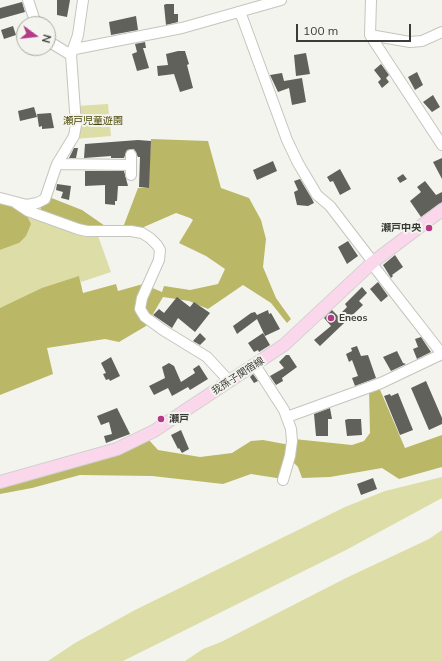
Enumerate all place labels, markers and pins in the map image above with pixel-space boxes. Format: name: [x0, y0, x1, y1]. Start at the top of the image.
place label: 瀬戸中央: [381, 222, 421, 234]
marker: 瀬戸中央: [424, 223, 434, 233]
place label: Eneos: [339, 312, 367, 324]
marker: Eneos: [326, 313, 336, 323]
place label: 瀬戸: [169, 413, 189, 425]
marker: 瀬戸: [156, 414, 166, 424]

